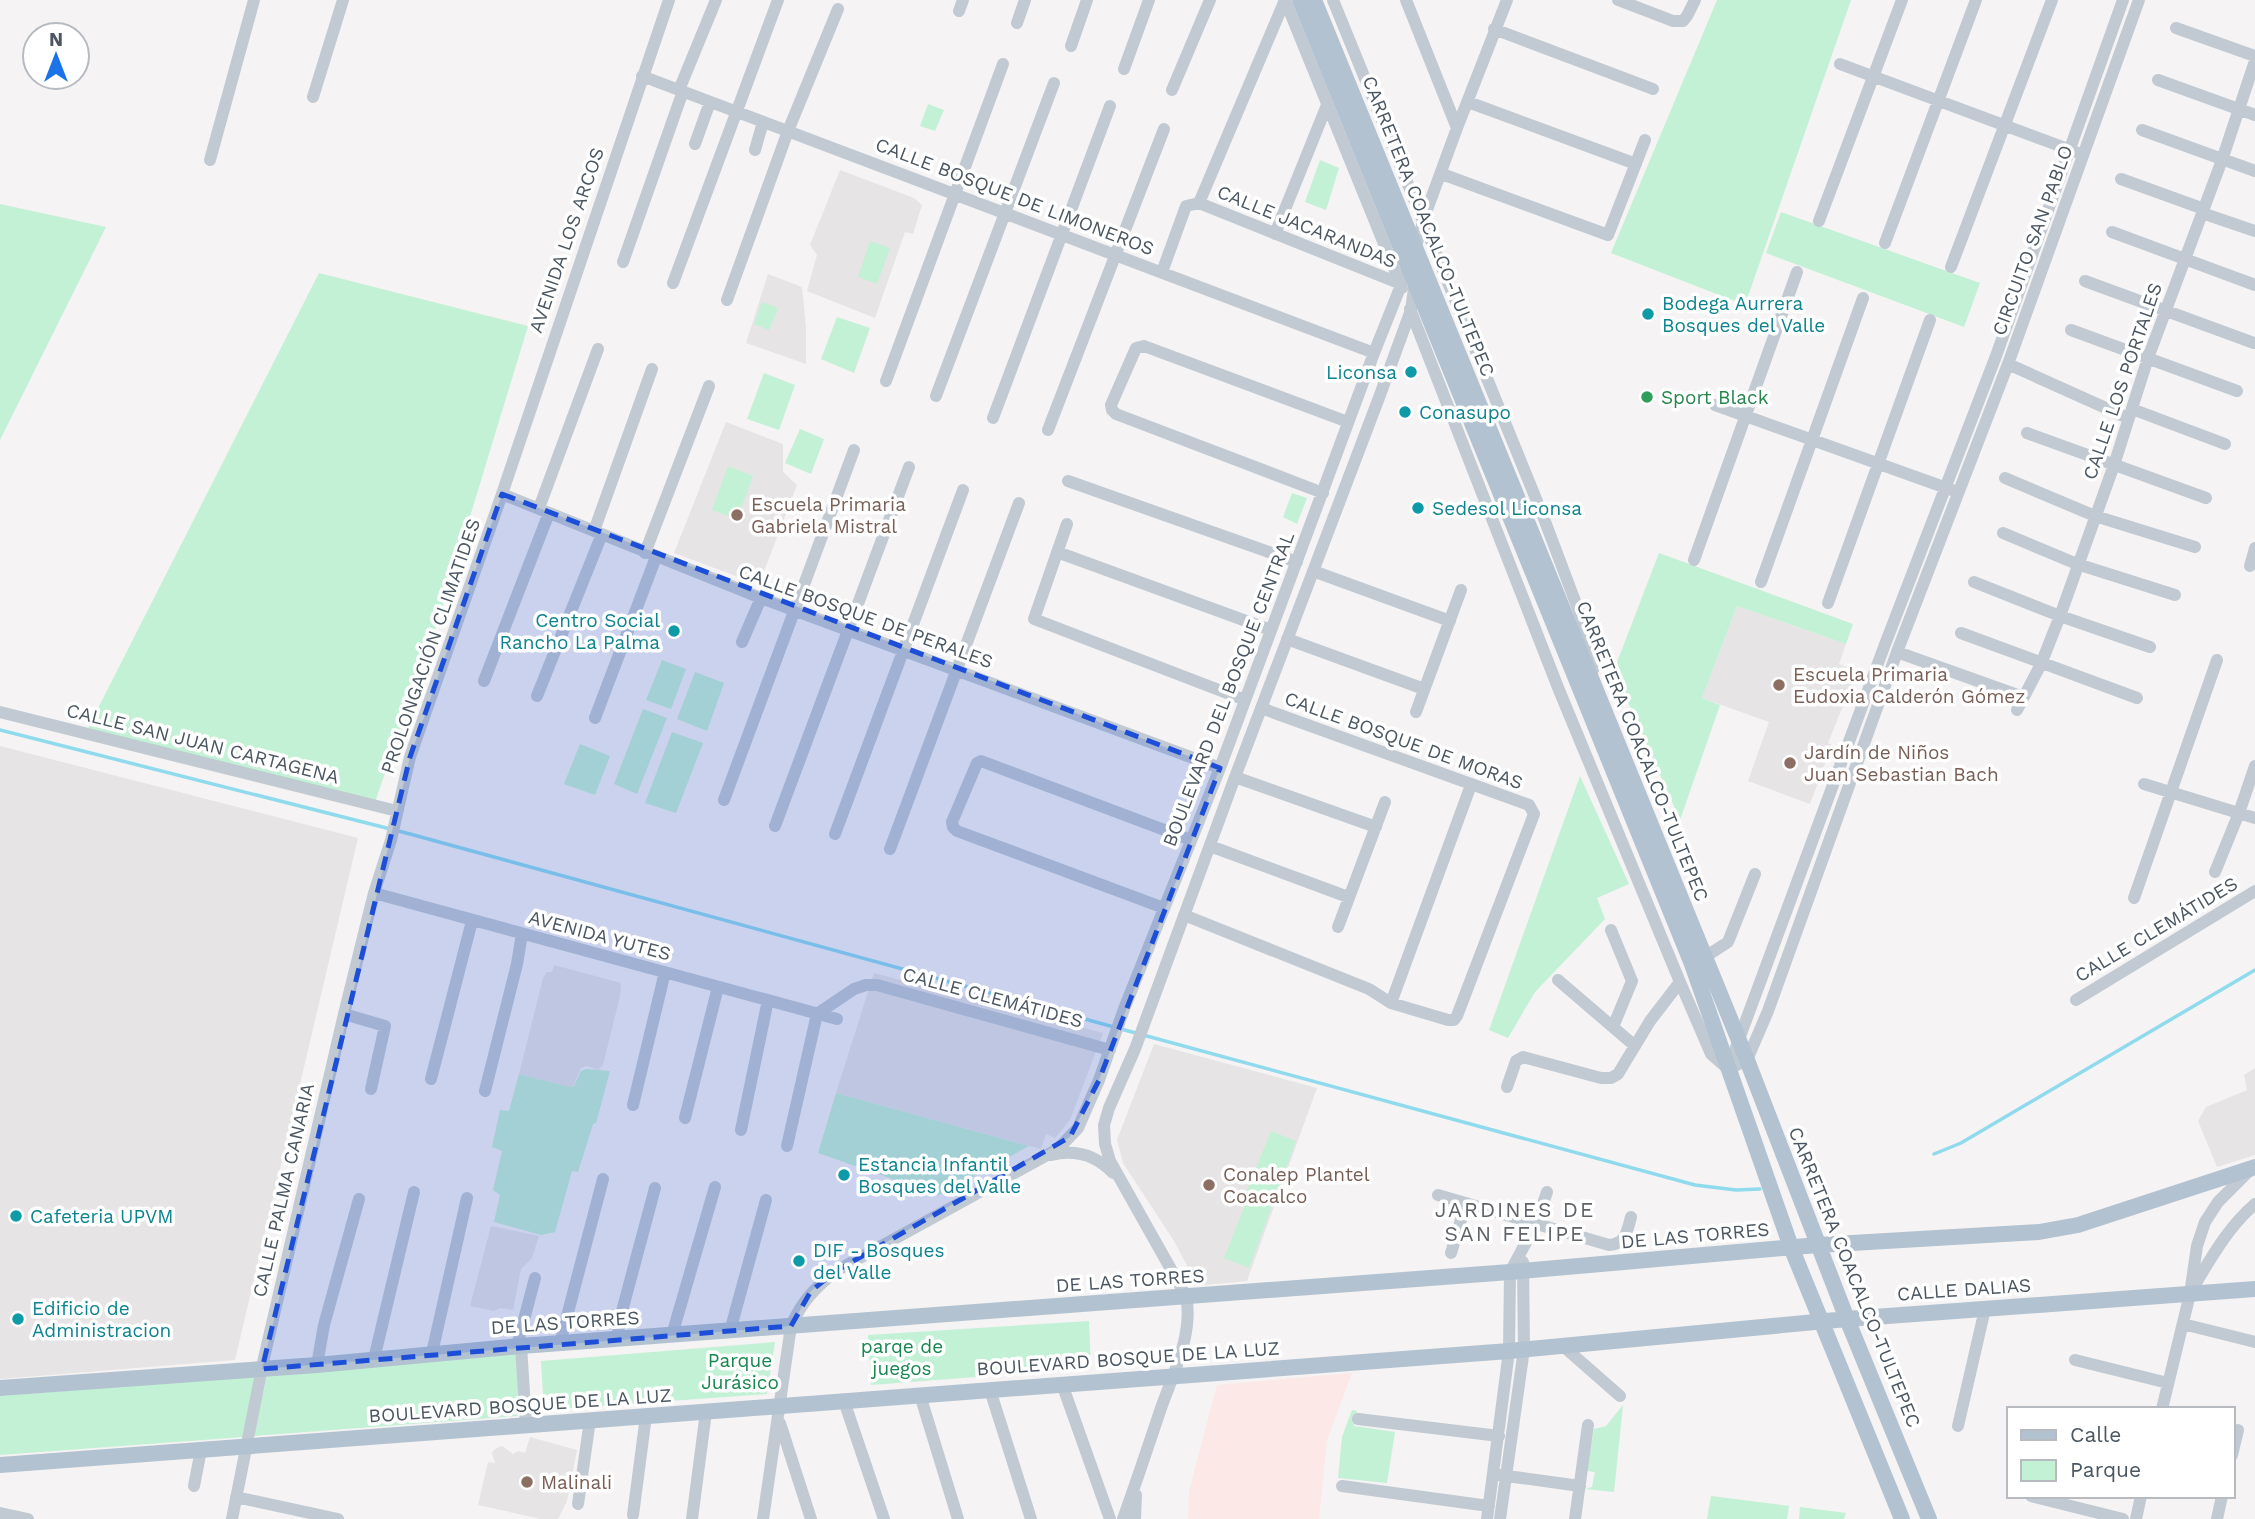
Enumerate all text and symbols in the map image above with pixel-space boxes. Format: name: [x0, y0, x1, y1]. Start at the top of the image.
north arrow: [21, 21, 91, 91]
text: N: [49, 28, 63, 51]
street label: CARRETERA COACALCO-TULTEPEC: [1358, 73, 1500, 380]
street label: CALLE BOSQUE DE LIMONEROS: [872, 133, 1157, 260]
street label: CIRCUITO SAN PABLO: [1987, 142, 2078, 338]
street label: AVENIDA LOS ARCOS: [524, 144, 609, 336]
street label: CALLE JACARANDAS: [1214, 180, 1400, 273]
street label: CALLE LOS PORTALES: [2078, 280, 2167, 483]
place label: Bodega Aurrera Bosques del Valle: [1662, 292, 1825, 337]
marker: Bodega Aurrera Bosques del Valle: [1640, 306, 1656, 322]
place label: Liconsa: [1326, 361, 1397, 384]
marker: Liconsa: [1403, 364, 1419, 380]
place label: Sport Black: [1661, 386, 1769, 409]
marker: Sport Black: [1639, 389, 1655, 405]
place label: Conasupo: [1419, 401, 1511, 424]
marker: Conasupo: [1397, 404, 1413, 420]
place label: Escuela Primaria Gabriela Mistral: [751, 493, 906, 538]
place label: Sedesol Liconsa: [1432, 497, 1582, 520]
marker: Sedesol Liconsa: [1410, 500, 1426, 516]
marker: Escuela Primaria Gabriela Mistral: [729, 507, 745, 523]
street label: PROLONGACIÓN CLIMATIDES: [376, 515, 485, 777]
street label: BOULEVARD DEL BOSQUE CENTRAL: [1158, 528, 1299, 850]
street label: CALLE BOSQUE DE PERALES: [736, 560, 996, 673]
street label: CARRETERA COACALCO-TULTEPEC: [1572, 598, 1714, 905]
place label: Centro Social Rancho La Palma: [499, 609, 660, 654]
marker: Centro Social Rancho La Palma: [666, 623, 682, 639]
place label: Escuela Primaria Eudoxia Calderón Gómez: [1793, 663, 2025, 708]
marker: Escuela Primaria Eudoxia Calderón Gómez: [1771, 677, 1787, 693]
street label: CALLE BOSQUE DE MORAS: [1282, 687, 1526, 794]
street label: CALLE SAN JUAN CARTAGENA: [64, 698, 342, 789]
place label: Jardín de Niños Juan Sebastian Bach: [1804, 741, 1999, 786]
marker: Jardín de Niños Juan Sebastian Bach: [1782, 755, 1798, 771]
street label: CALLE CLEMÁTIDES: [2071, 872, 2242, 987]
street label: AVENIDA YUTES: [526, 905, 673, 966]
street label: CALLE CLEMÁTIDES: [900, 962, 1085, 1033]
street label: CALLE PALMA CANARIA: [248, 1080, 319, 1299]
street label: CARRETERA COACALCO-TULTEPEC: [1784, 1124, 1926, 1431]
place label: Estancia Infantil Bosques del Valle: [858, 1153, 1021, 1198]
place label: Conalep Plantel Coacalco: [1223, 1163, 1370, 1208]
marker: Estancia Infantil Bosques del Valle: [836, 1167, 852, 1183]
marker: Conalep Plantel Coacalco: [1201, 1177, 1217, 1193]
district label: JARDINES DE SAN FELIPE: [1435, 1197, 1595, 1246]
place label: Cafeteria UPVM: [30, 1205, 174, 1228]
marker: Cafeteria UPVM: [8, 1208, 24, 1224]
street label: DE LAS TORRES: [1620, 1218, 1770, 1253]
place label: DIF - Bosques del Valle: [813, 1239, 945, 1284]
marker: DIF - Bosques del Valle: [791, 1253, 807, 1269]
street label: DE LAS TORRES: [1055, 1264, 1205, 1297]
street label: CALLE DALIAS: [1896, 1273, 2032, 1306]
place label: Edificio de Administracion: [32, 1297, 171, 1342]
street label: DE LAS TORRES: [490, 1306, 640, 1339]
marker: Edificio de Administracion: [10, 1311, 26, 1327]
park label: parqe de juegos: [861, 1335, 943, 1380]
street label: BOULEVARD BOSQUE DE LA LUZ: [976, 1336, 1280, 1381]
park label: Parque Jurásico: [701, 1349, 779, 1394]
street label: BOULEVARD BOSQUE DE LA LUZ: [368, 1383, 672, 1428]
legend: [2007, 1407, 2234, 1498]
text: Calle: [2070, 1422, 2121, 1447]
text: Parque: [2070, 1457, 2141, 1482]
place label: Malinali: [541, 1471, 612, 1494]
marker: Malinali: [519, 1474, 535, 1490]

